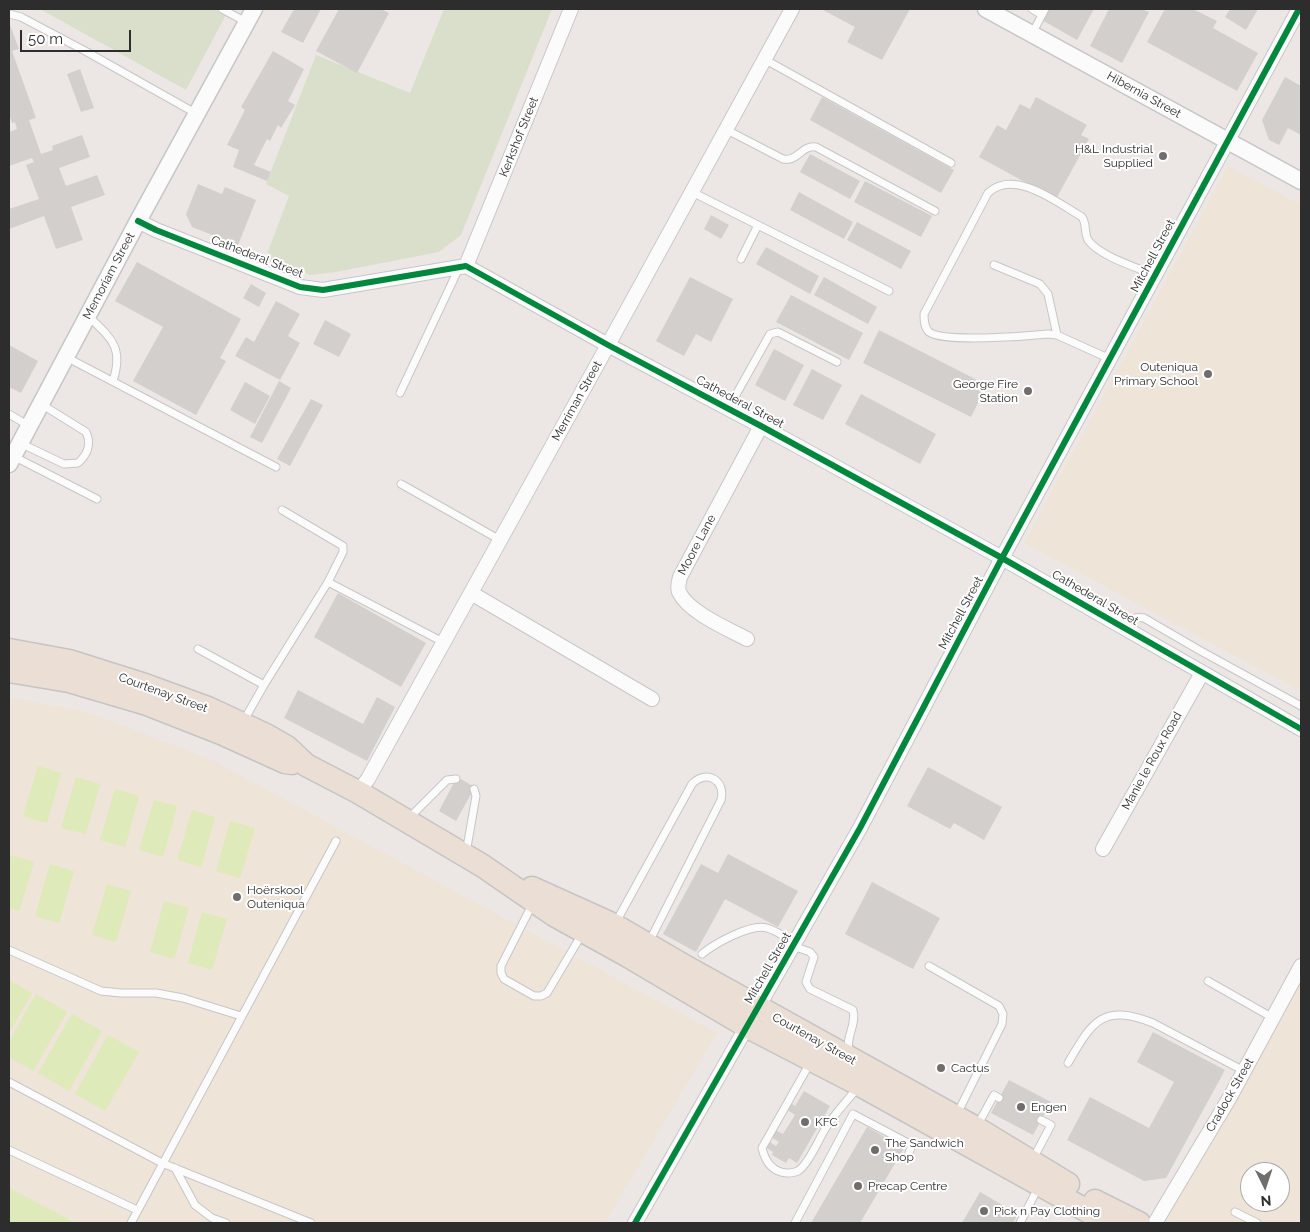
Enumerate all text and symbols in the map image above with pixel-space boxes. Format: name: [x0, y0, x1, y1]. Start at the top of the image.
scale bar: [22, 20, 134, 52]
text: 50 m: [28, 30, 63, 48]
street label: Hibernia Street: [1104, 69, 1184, 121]
street label: Kerkshof Street: [496, 95, 542, 179]
place label: H&L Industrial Supplied: [1075, 142, 1153, 170]
marker: H&L Industrial Supplied: [1157, 150, 1169, 162]
street label: Mitchell Street: [1128, 217, 1178, 295]
street label: Memoriam Street: [80, 230, 138, 322]
street label: Cathederal Street: [209, 233, 305, 281]
street label: Merriman Street: [549, 358, 605, 444]
place label: Outeniqua Primary School: [1114, 360, 1198, 388]
marker: Outeniqua Primary School: [1202, 368, 1214, 380]
street label: Cathederal Street: [694, 373, 786, 431]
place label: George Fire Station: [953, 377, 1018, 405]
marker: George Fire Station: [1022, 385, 1034, 397]
street label: Moore Lane: [675, 512, 719, 578]
street label: Cathederal Street: [1049, 567, 1141, 629]
street label: Mitchell Street: [936, 574, 986, 652]
street label: Courtenay Street: [116, 670, 210, 716]
street label: Manie le Roux Road: [1119, 709, 1185, 813]
place label: Hoërskool Outeniqua: [247, 883, 305, 911]
marker: Hoërskool Outeniqua: [231, 891, 243, 903]
street label: Mitchell Street: [742, 930, 794, 1006]
street label: Courtenay Street: [769, 1010, 859, 1068]
street label: Cradock Street: [1203, 1056, 1257, 1134]
place label: Cactus: [951, 1061, 989, 1075]
marker: Cactus: [935, 1062, 947, 1074]
place label: Engen: [1031, 1100, 1067, 1114]
marker: Engen: [1015, 1101, 1027, 1113]
place label: KFC: [815, 1115, 838, 1129]
marker: KFC: [799, 1116, 811, 1128]
place label: The Sandwich Shop: [885, 1136, 964, 1164]
marker: The Sandwich Shop: [869, 1144, 881, 1156]
north arrow: [1240, 1162, 1290, 1212]
place label: Precap Centre: [868, 1179, 947, 1193]
marker: Precap Centre: [852, 1180, 864, 1192]
text: N: [1260, 1193, 1272, 1209]
place label: Pick n Pay Clothing: [994, 1204, 1100, 1218]
marker: Pick n Pay Clothing: [978, 1205, 990, 1217]

